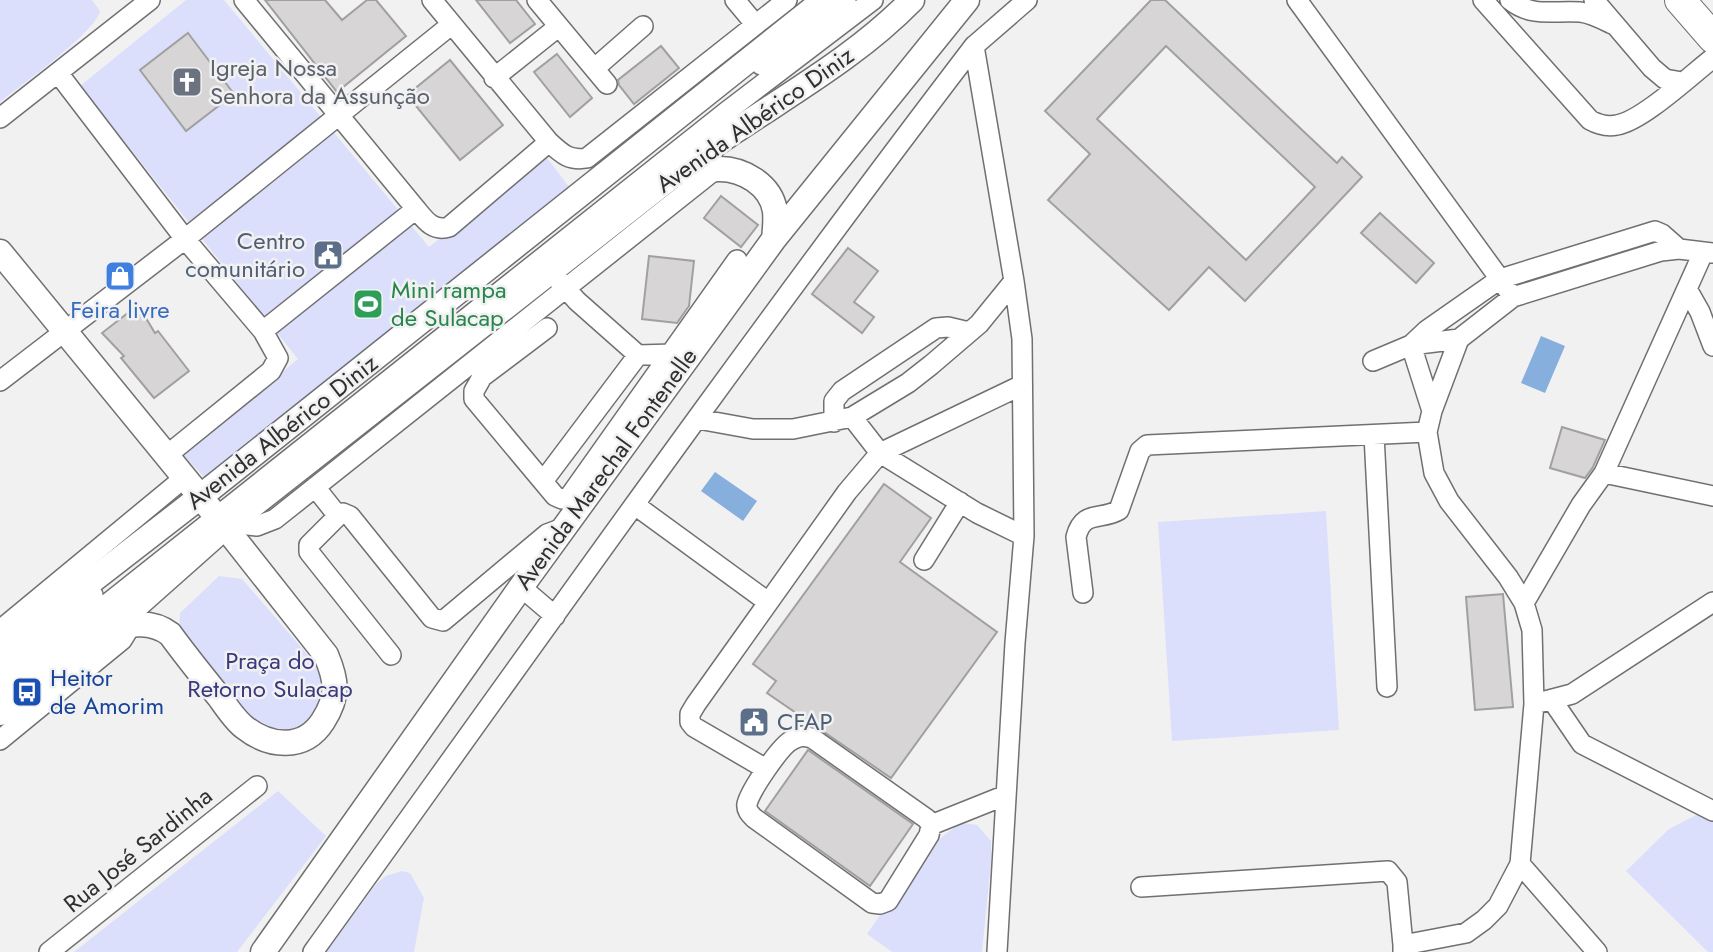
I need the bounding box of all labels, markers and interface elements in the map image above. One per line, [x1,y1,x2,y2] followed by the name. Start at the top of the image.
[649,38,861,201] street label: Avenida Albérico Diniz
[210,50,430,113] place label: Igreja Nossa Senhora da Assunção
[170,65,204,99] church icon: Igreja Nossa Senhora da Assunção
[185,223,305,286] place label: Centro comunitário
[311,238,345,272] public building icon: Centro comunitário
[103,259,137,293] shop icon: Feira livre
[391,272,506,335] place label: Mini rampa de Sulacap
[351,287,385,321] sports icon: Mini rampa de Sulacap
[70,292,170,327] place label: Feira livre
[506,341,705,597] street label: Avenida Marechal Fontenelle
[178,346,385,518] street label: Avenida Albérico Diniz
[187,643,353,706] park label: Praça do Retorno Sulacap
[50,660,164,723] place label: Heitor de Amorim
[10,675,44,709] bus stop icon: Heitor de Amorim
[777,704,833,739] place label: CFAP
[737,705,771,739] public building icon: CFAP
[56,779,220,921] street label: Rua José Sardinha

